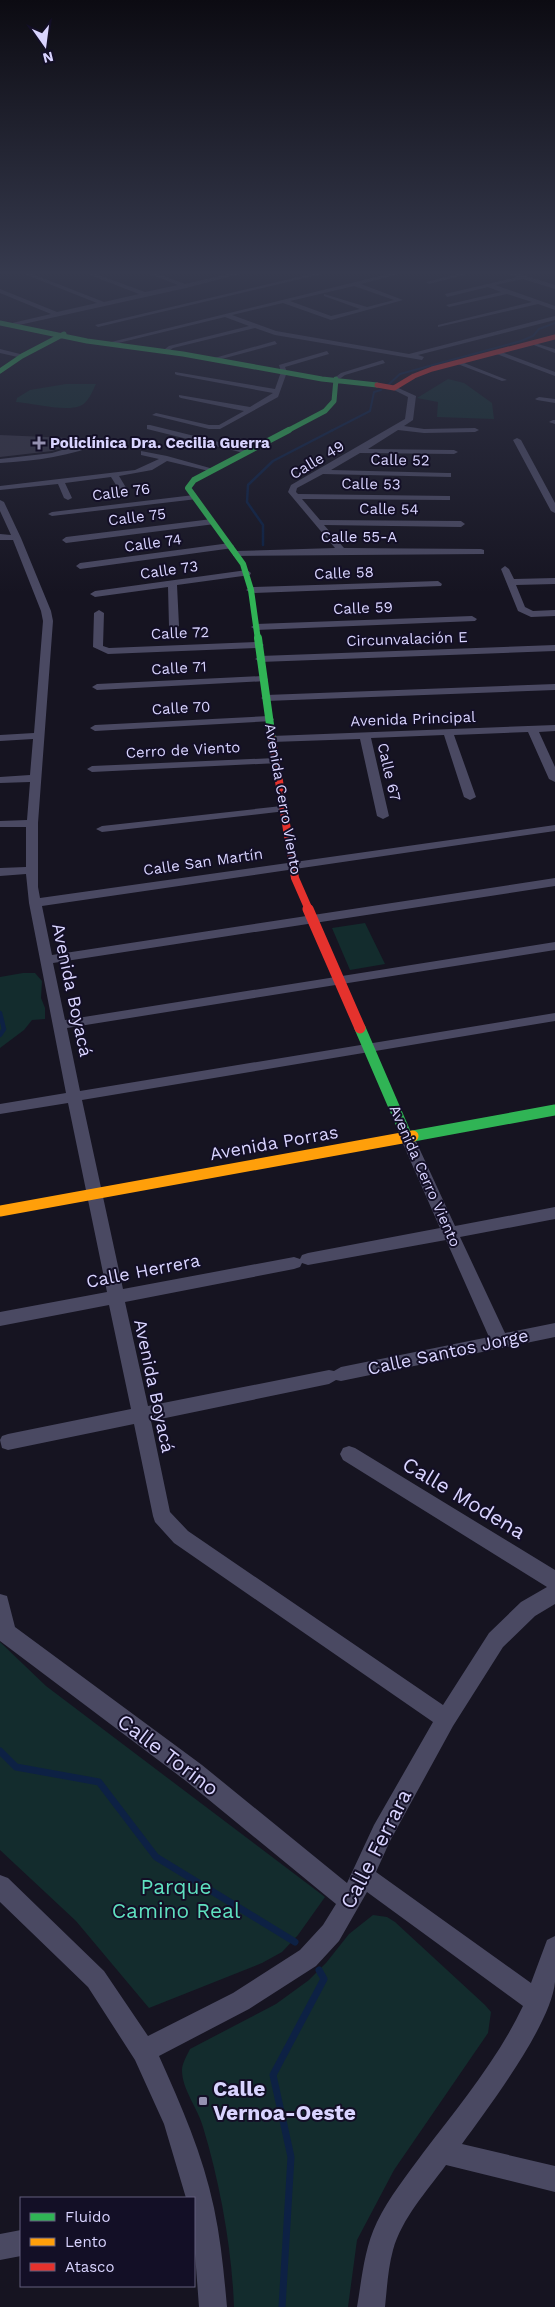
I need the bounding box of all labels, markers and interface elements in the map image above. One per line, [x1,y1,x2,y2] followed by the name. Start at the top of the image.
[20,20,70,70] north arrow
[41,49,55,67] text: N
[50,434,270,452] place label: Policlínica Dra. Cecilia Guerra
[32,436,46,450] marker: Policlínica Dra. Cecilia Guerra
[287,437,347,483] street label: Calle 49
[370,450,430,470] street label: Calle 52
[341,474,401,494] street label: Calle 53
[91,480,151,504] street label: Calle 76
[359,499,419,519] street label: Calle 54
[107,505,167,529] street label: Calle 75
[321,528,397,546] street label: Calle 55-A
[123,530,183,556] street label: Calle 74
[139,557,199,583] street label: Calle 73
[314,563,374,583] street label: Calle 58
[333,598,393,618] street label: Calle 59
[151,623,209,643] street label: Calle 72
[346,628,468,650] street label: Circunvalación E
[151,658,207,678] street label: Calle 71
[151,697,211,719] street label: Calle 70
[350,708,476,730] street label: Avenida Principal
[261,722,305,876] street label: Avenida Cerro Viento
[125,738,241,762] street label: Cerro de Viento
[374,741,404,803] street label: Calle 67
[142,845,264,879] street label: Calle San Martín
[48,921,97,1059] street label: Avenida Boyacá
[386,1102,464,1250] street label: Avenida Cerro Viento
[208,1121,340,1164] street label: Avenida Porras
[84,1249,202,1292] street label: Calle Herrera
[130,1317,179,1455] street label: Avenida Boyacá
[366,1324,530,1379] street label: Calle Santos Jorge
[398,1451,530,1544] street label: Calle Modena
[113,1708,224,1801] street label: Calle Torino
[335,1785,416,1913] street label: Calle Ferrara
[112,1874,241,1923] park label: Parque Camino Real
[213,2076,356,2125] place label: Calle Vernoa-Oeste
[197,2095,209,2107] marker: Calle Vernoa-Oeste
[20,2197,195,2287] legend
[65,2208,110,2226] text: Fluido
[65,2233,107,2251] text: Lento
[65,2258,114,2276] text: Atasco

